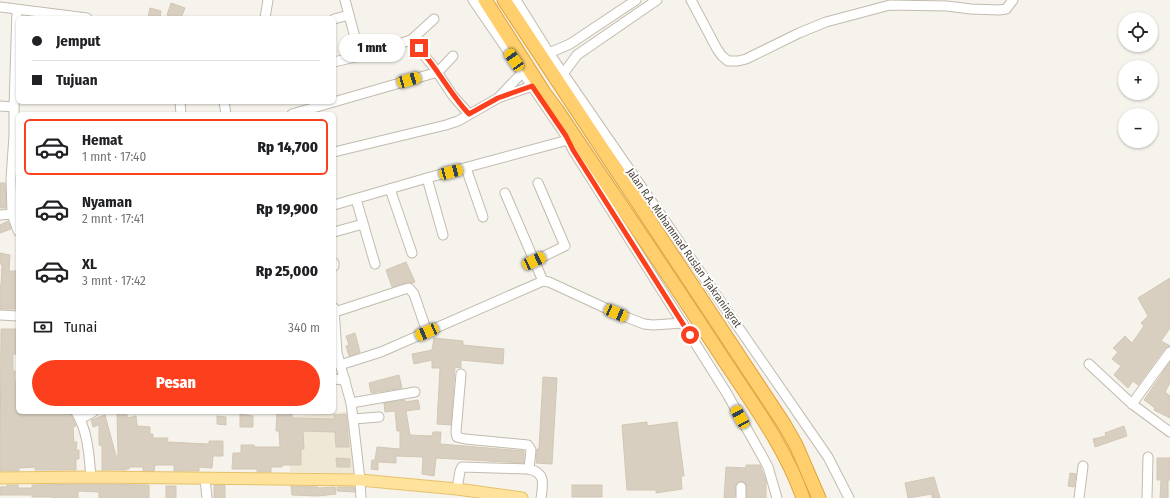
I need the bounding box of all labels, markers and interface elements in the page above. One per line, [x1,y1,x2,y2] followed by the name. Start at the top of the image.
[1118,12,1158,148] map controls
[1118,12,1158,52] button: locate
[56,32,101,50] text: Jemput
[339,34,405,62] callout: 1 mnt
[410,39,428,57] route end
[357,40,387,55] text: 1 mnt
[502,47,526,73] car
[1118,60,1158,100] button: +
[56,71,98,89] text: Tujuan
[396,71,422,89] car
[1118,108,1158,148] button: −
[34,129,70,165] icon: car
[82,131,123,149] text: Hemat
[258,138,318,156] text: Rp 14,700
[82,149,146,164] text: 1 mnt · 17:40
[438,163,464,181] car
[624,166,744,331] street label: Jalan R.A. Muhammad Ruslan Tjakraningrat
[34,191,70,227] icon: car
[82,193,132,211] text: Nyaman
[256,200,318,218] text: Rp 19,900
[82,211,144,226] text: 2 mnt · 17:41
[521,250,547,272] car
[34,253,70,289] icon: car
[82,255,97,273] text: XL
[256,262,318,280] text: Rp 25,000
[82,273,146,288] text: 3 mnt · 17:42
[603,303,629,323] car
[32,316,54,338] icon: cash
[64,318,97,336] text: Tunai
[288,320,320,335] text: 340 m
[414,322,440,342] car
[681,326,699,344] route start
[32,360,320,406] button: Pesan
[729,404,751,430] car

